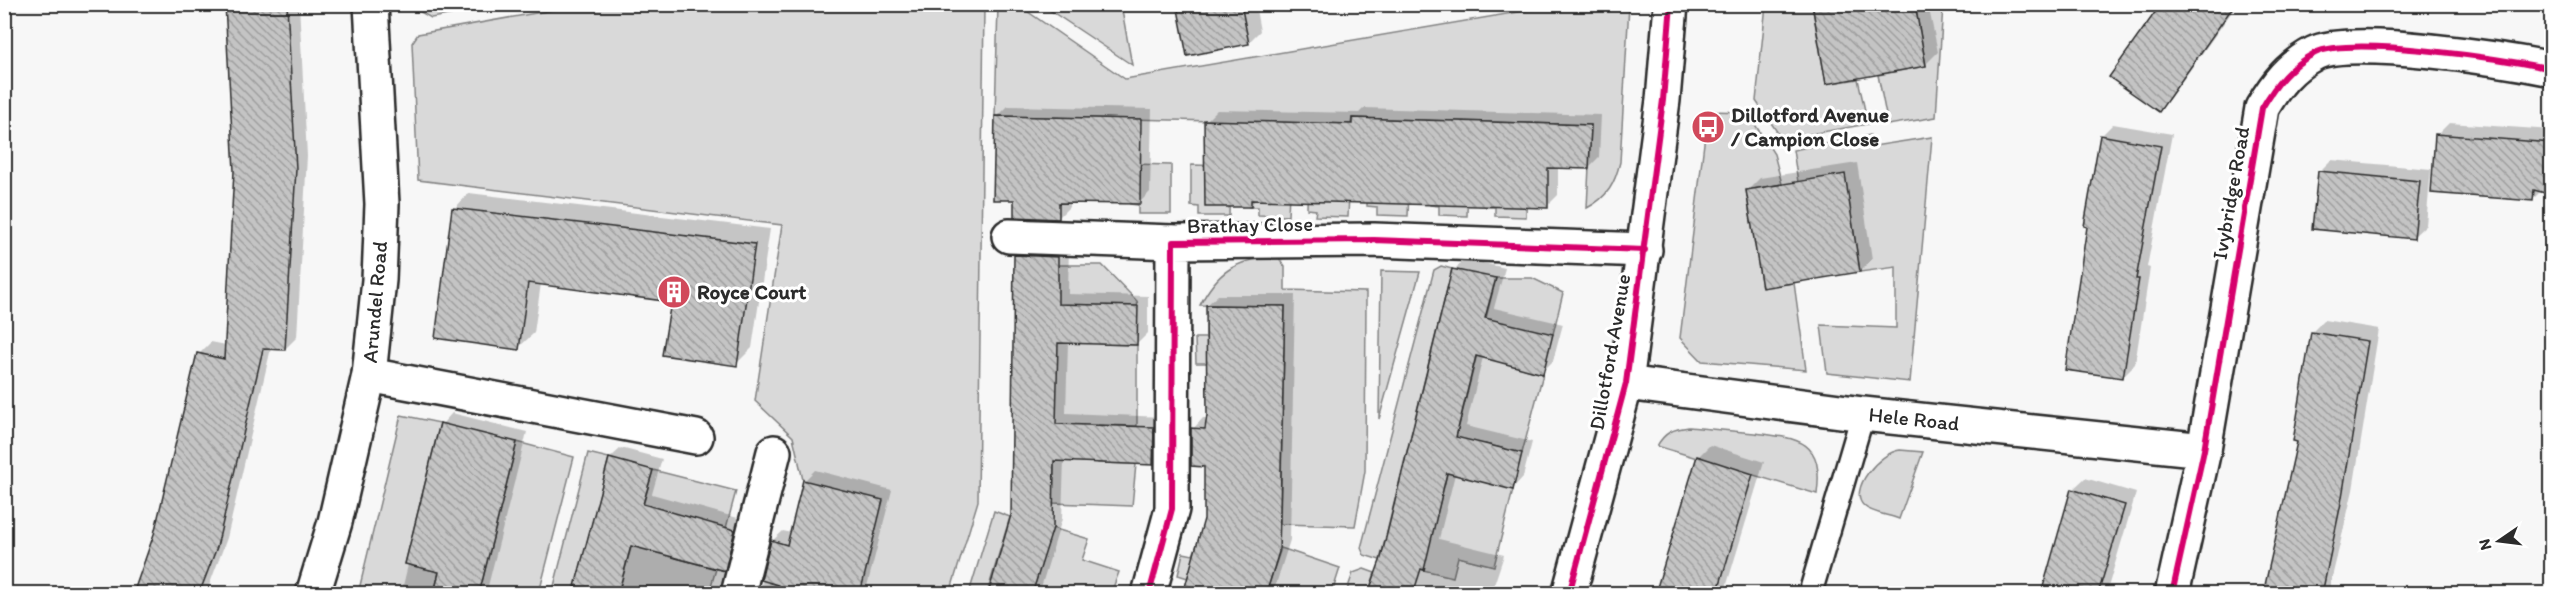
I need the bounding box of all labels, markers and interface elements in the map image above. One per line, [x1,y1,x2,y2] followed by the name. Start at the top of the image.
[1730,102,1889,152] place label: Dillotford Avenue / Campion Close
[1690,109,1726,145] bus stop icon: Dillotford Avenue / Campion Close
[2207,124,2255,261] street label: Ivybridge Road
[1187,211,1313,238] street label: Brathay Close
[357,240,392,364] street label: Arundel Road
[1583,272,1636,432] street label: Dillotford Avenue
[656,274,692,310] building icon: Royce Court
[697,279,807,305] place label: Royce Court
[1867,401,1961,436] street label: Hele Road
[2469,511,2529,571] north arrow
[2474,537,2495,552] text: N

